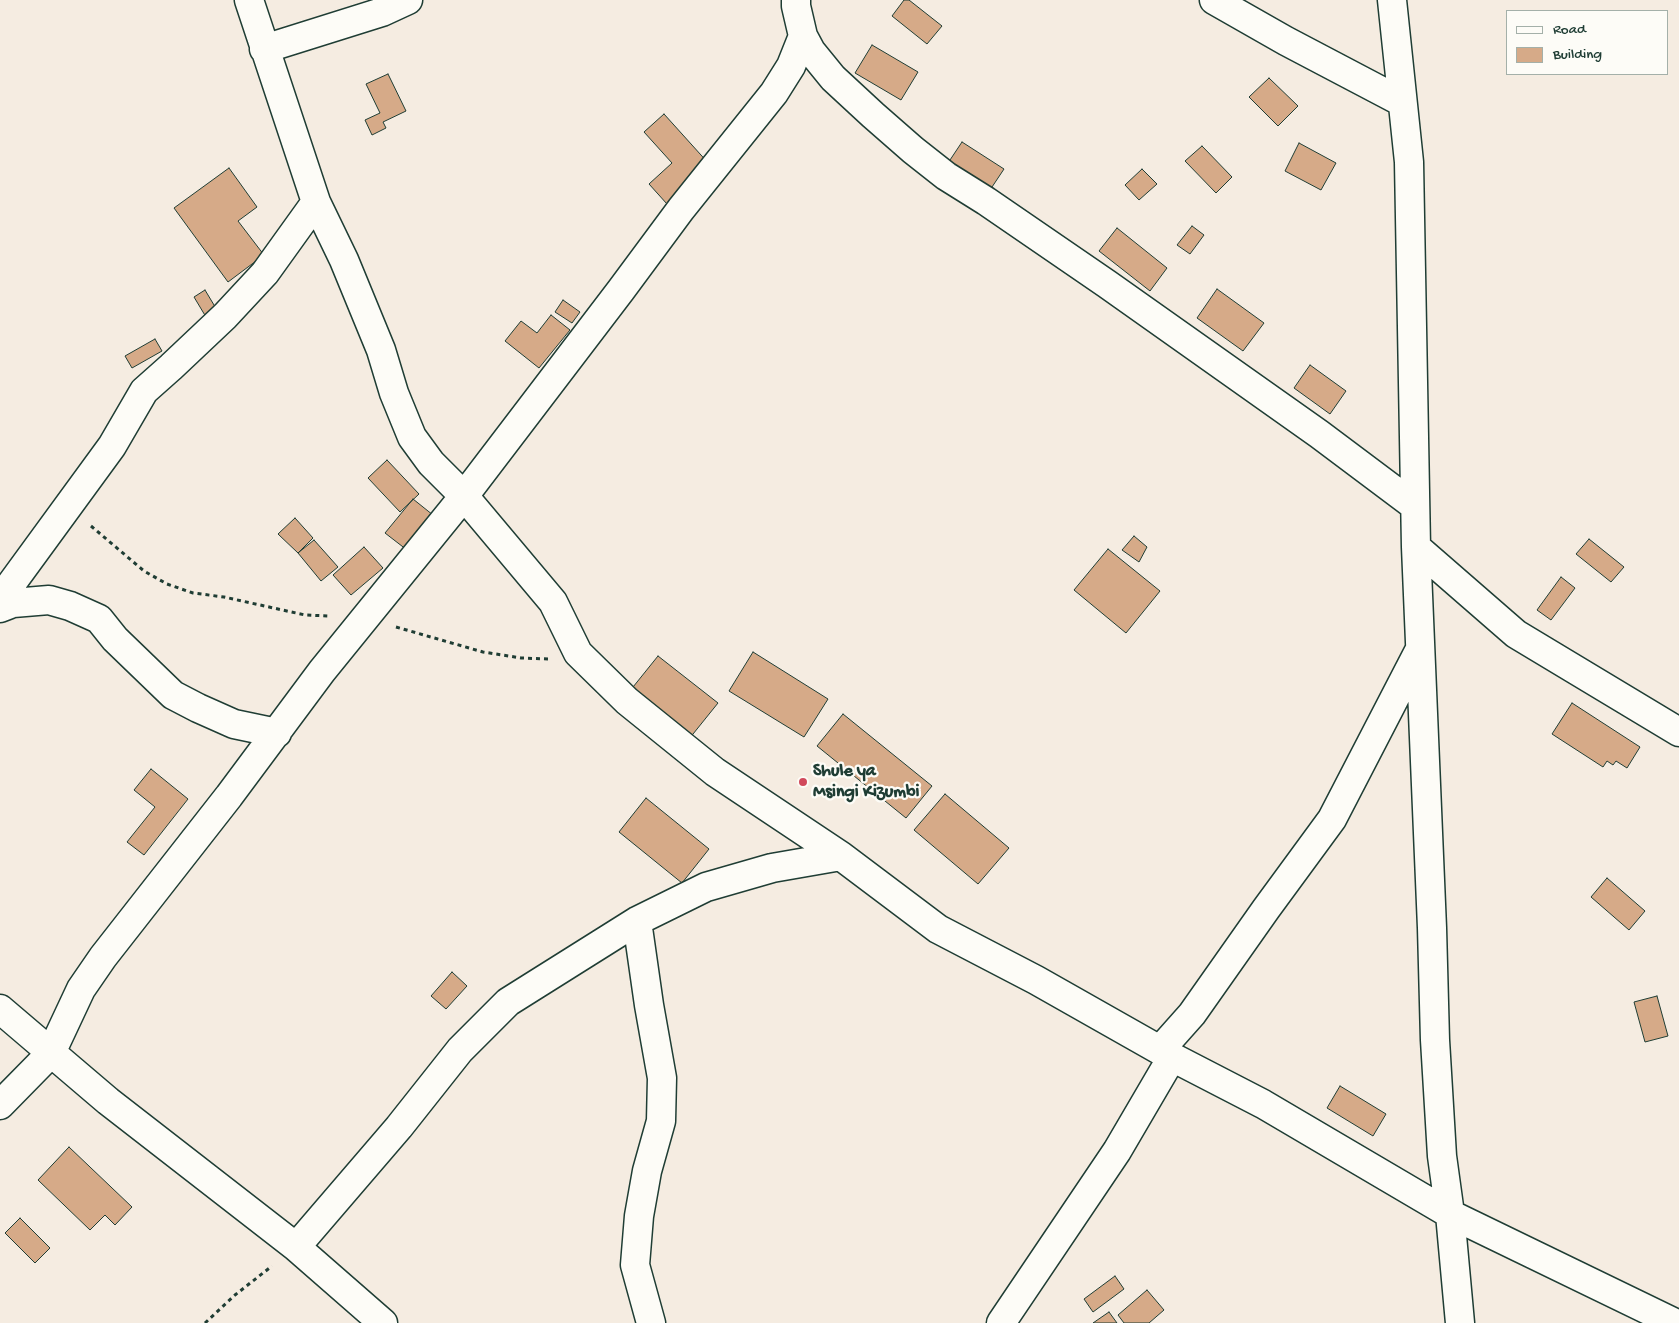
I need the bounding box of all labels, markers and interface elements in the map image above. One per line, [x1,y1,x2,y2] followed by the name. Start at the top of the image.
[1506,10,1669,75] legend
[1553,21,1586,39] text: Road
[1553,46,1602,64] text: Building
[813,761,919,804] place label: Shule ya Msingi Kizumbi
[797,776,809,788] marker: Shule ya Msingi Kizumbi

